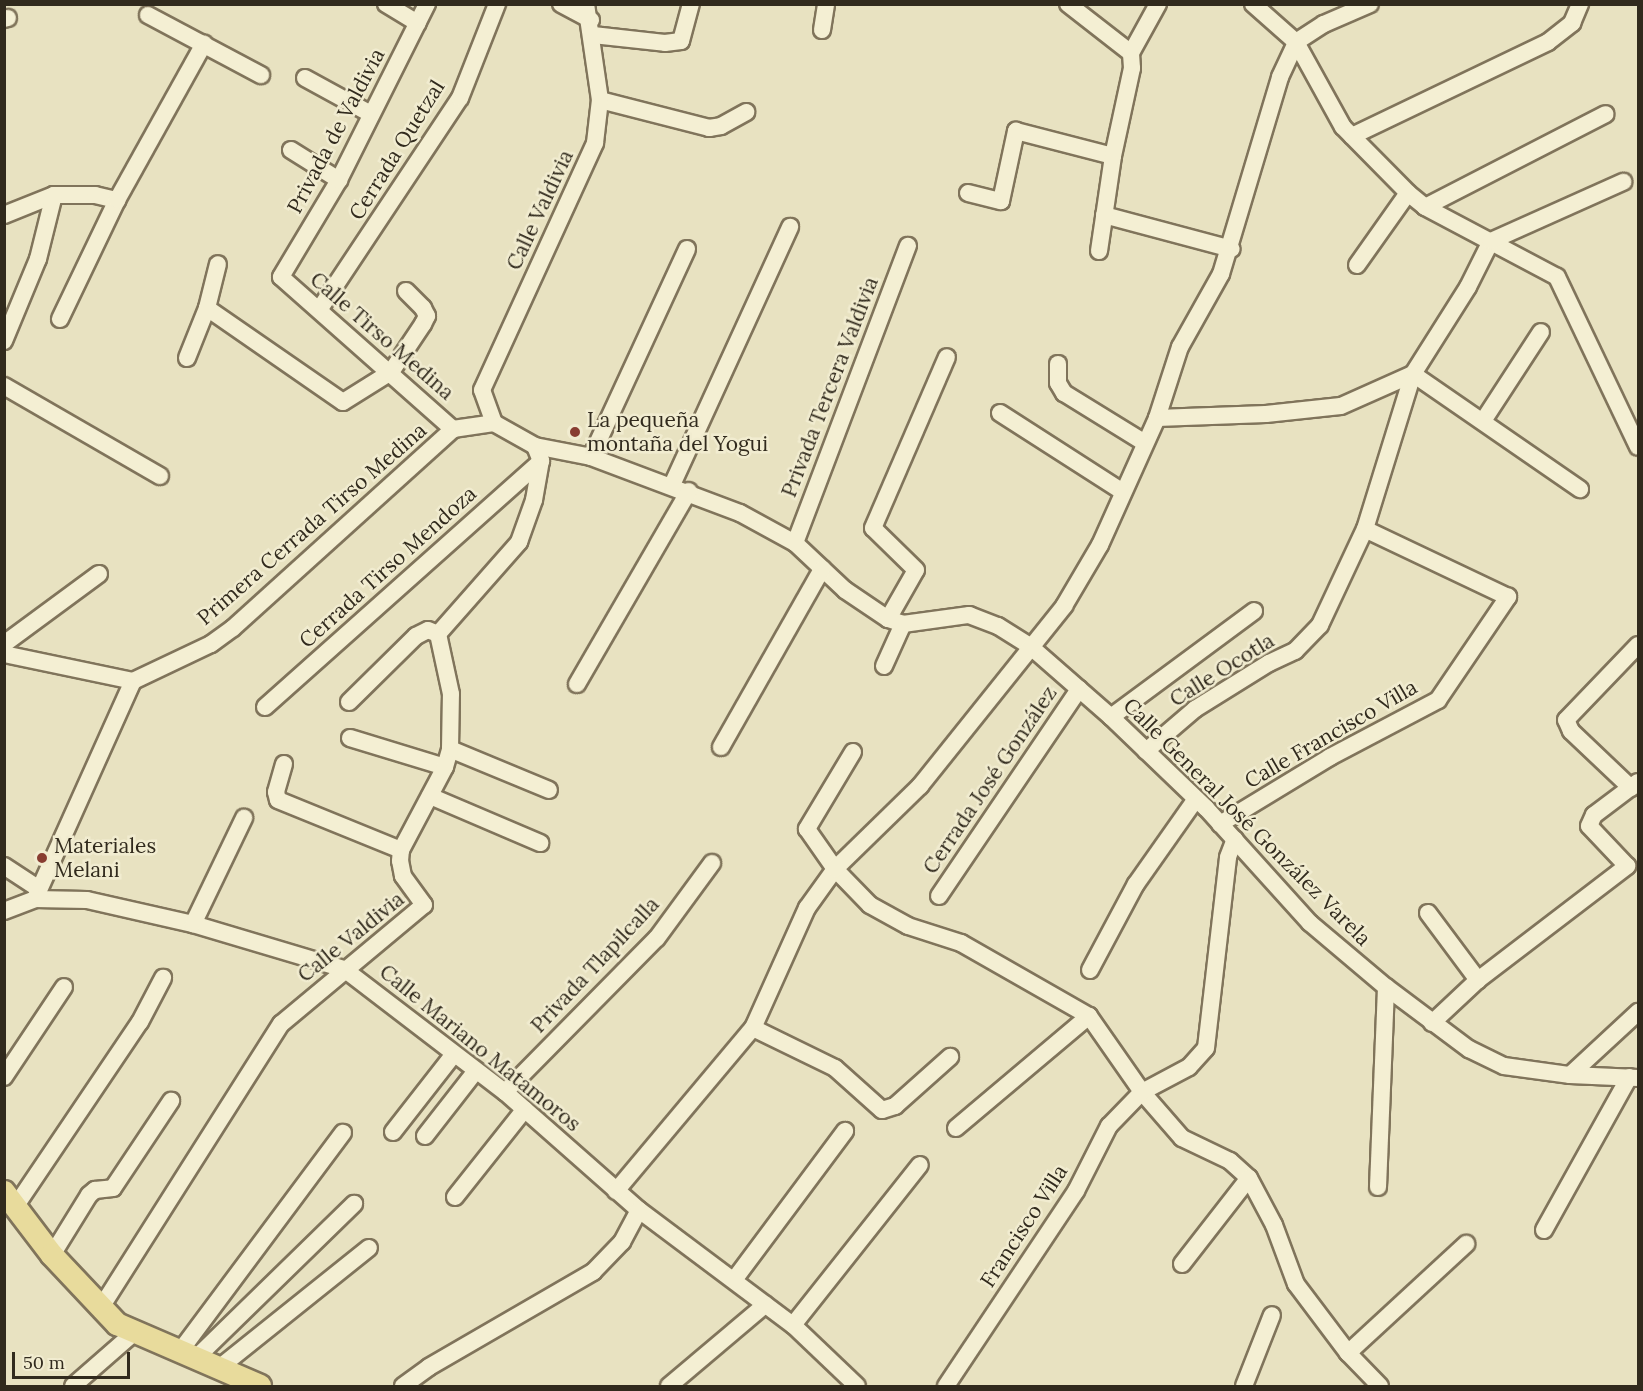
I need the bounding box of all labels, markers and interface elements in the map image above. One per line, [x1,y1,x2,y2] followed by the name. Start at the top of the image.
[282,44,390,218] street label: Privada de Valdivia
[344,76,450,224] street label: Cerrada Quetzal
[501,146,579,274] street label: Calle Valdivia
[305,267,459,405] street label: Calle Tirso Medina
[776,273,884,501] street label: Privada Tercera Valdivia
[587,407,768,457] place label: La pequeña montaña del Yogui
[192,418,432,630] street label: Primera Cerrada Tirso Medina
[568,425,582,439] marker: La pequeña montaña del Yogui
[294,481,482,653] street label: Cerrada Tirso Mendoza
[1165,628,1279,712] street label: Calle Ocotla
[1240,674,1422,794] street label: Calle Francisco Villa
[918,681,1062,879] street label: Cerrada José González
[1118,693,1376,951] street label: Calle General José González Varela
[54,833,156,883] place label: Materiales Melani
[35,851,49,865] marker: Materiales Melani
[293,886,409,988] street label: Calle Valdivia
[526,892,664,1038] street label: Privada Tlapilcalla
[374,959,586,1137] street label: Calle Mariano Matamoros
[975,1160,1073,1292] street label: Francisco Villa
[15,1340,134,1378] scale bar
[23,1351,65,1374] text: 50 m

